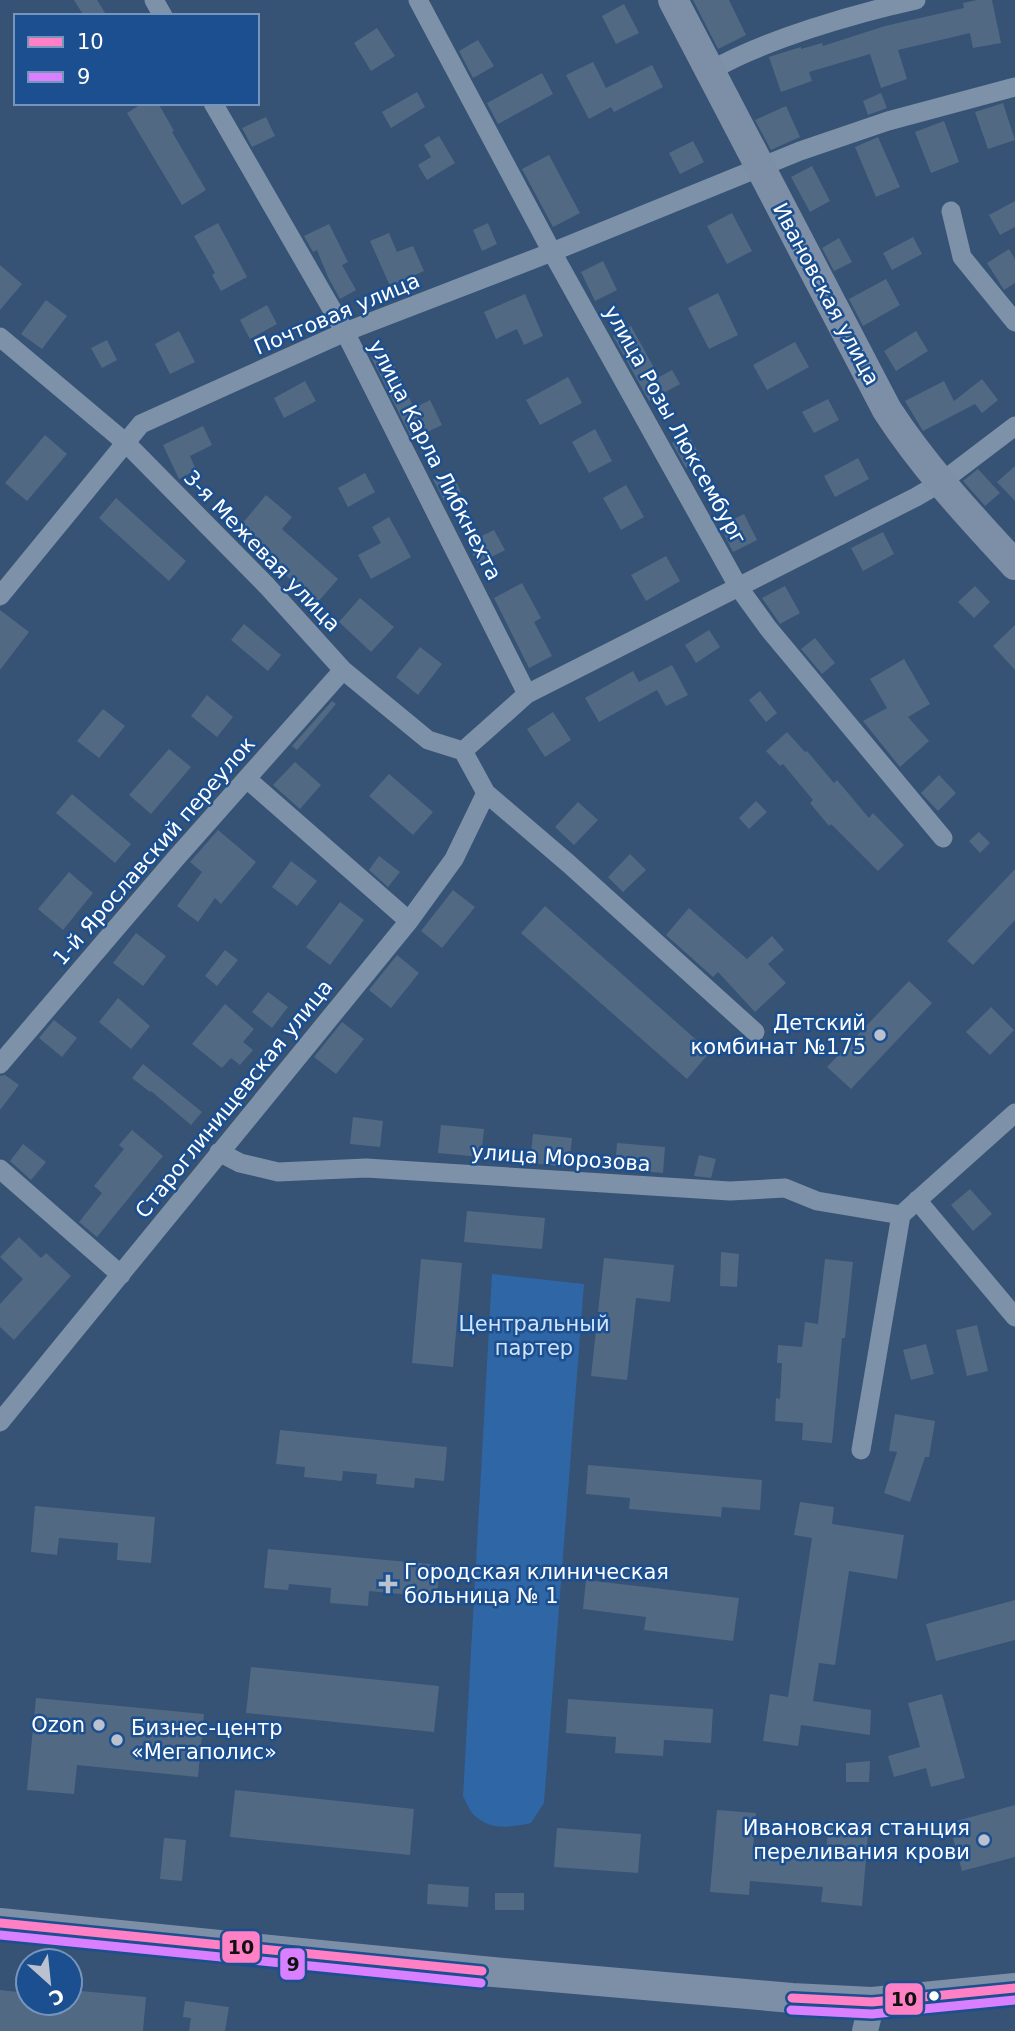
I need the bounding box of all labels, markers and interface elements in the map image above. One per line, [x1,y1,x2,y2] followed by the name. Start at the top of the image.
[14,14,259,105] legend
[77,30,104,54] text: 10
[77,65,90,89] text: 9
[768,199,884,389] street label: Ивановская улица
[251,268,423,360] street label: Почтовая улица
[599,301,751,549] street label: улица Розы Люксембург
[364,336,506,584] street label: улица Карла Либкнехта
[179,466,345,636] street label: 3-я Межевая улица
[48,732,260,970] street label: 1-й Ярославский переулок
[130,975,338,1223] street label: Староглинищевская улица
[691,1011,866,1059] place label: Детский комбинат №175
[872,1027,888,1043] marker: Детский комбинат №175
[471,1140,651,1176] street label: улица Морозова
[458,1312,610,1360] park label: Центральный партер
[404,1560,669,1608] place label: Городская клиническая больница № 1
[378,1574,398,1594] marker: Городская клиническая больница № 1
[31,1713,85,1737] place label: Ozon
[131,1716,283,1764] place label: Бизнес-центр «Мегаполис»
[91,1717,107,1733] marker: Ozon
[109,1732,125,1748] marker: Бизнес-центр «Мегаполис»
[743,1816,970,1864] place label: Ивановская станция переливания крови
[976,1832,992,1848] marker: Ивановская станция переливания крови
[221,1930,261,1964] line badge: 10
[228,1936,254,1958] text: 10
[14,1947,84,2017] north arrow
[279,1947,306,1981] line badge: 9
[286,1953,300,1975] text: 9
[884,1982,924,2016] line badge: 10
[46,1984,68,2010] text: С
[891,1988,917,2010] text: 10
[927,1989,941,2003] unlabelled marker

